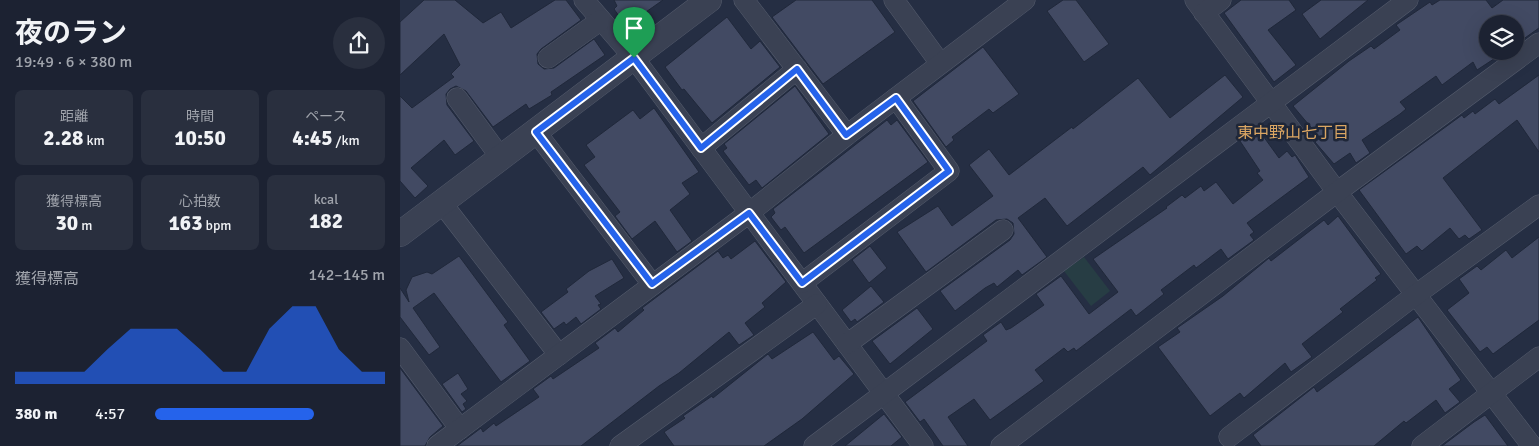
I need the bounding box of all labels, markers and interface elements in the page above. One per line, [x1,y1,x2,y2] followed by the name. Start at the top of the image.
[613,7,655,58] pin
[620,14,648,42] icon: arrive
[1479,15,1524,60] map controls
[1479,15,1524,60] button: layers
[15,16,127,50] text: 夜のラン
[333,17,385,69] button: share
[15,52,132,72] text: 19:49 · 6 × 380 m
[60,108,88,125] text: 距離
[186,108,214,125] text: 時間
[305,108,347,125] text: ペース
[1237,123,1349,143] district label: 東中野山七丁目
[43,125,83,151] text: 2.28
[174,125,226,151] text: 10:50
[292,125,333,151] text: 4:45
[83,132,105,149] text: km
[333,132,360,149] text: /km
[314,191,338,208] text: kcal
[46,193,102,210] text: 獲得標高
[179,193,221,210] text: 心拍数
[309,208,343,234] text: 182
[56,210,78,236] text: 30
[168,210,202,236] text: 163
[78,217,92,234] text: m
[202,217,232,234] text: bpm
[308,265,385,285] text: 142–145 m
[15,269,79,289] text: 獲得標高
[15,404,57,424] text: 380 m
[95,404,125,424] text: 4:57

